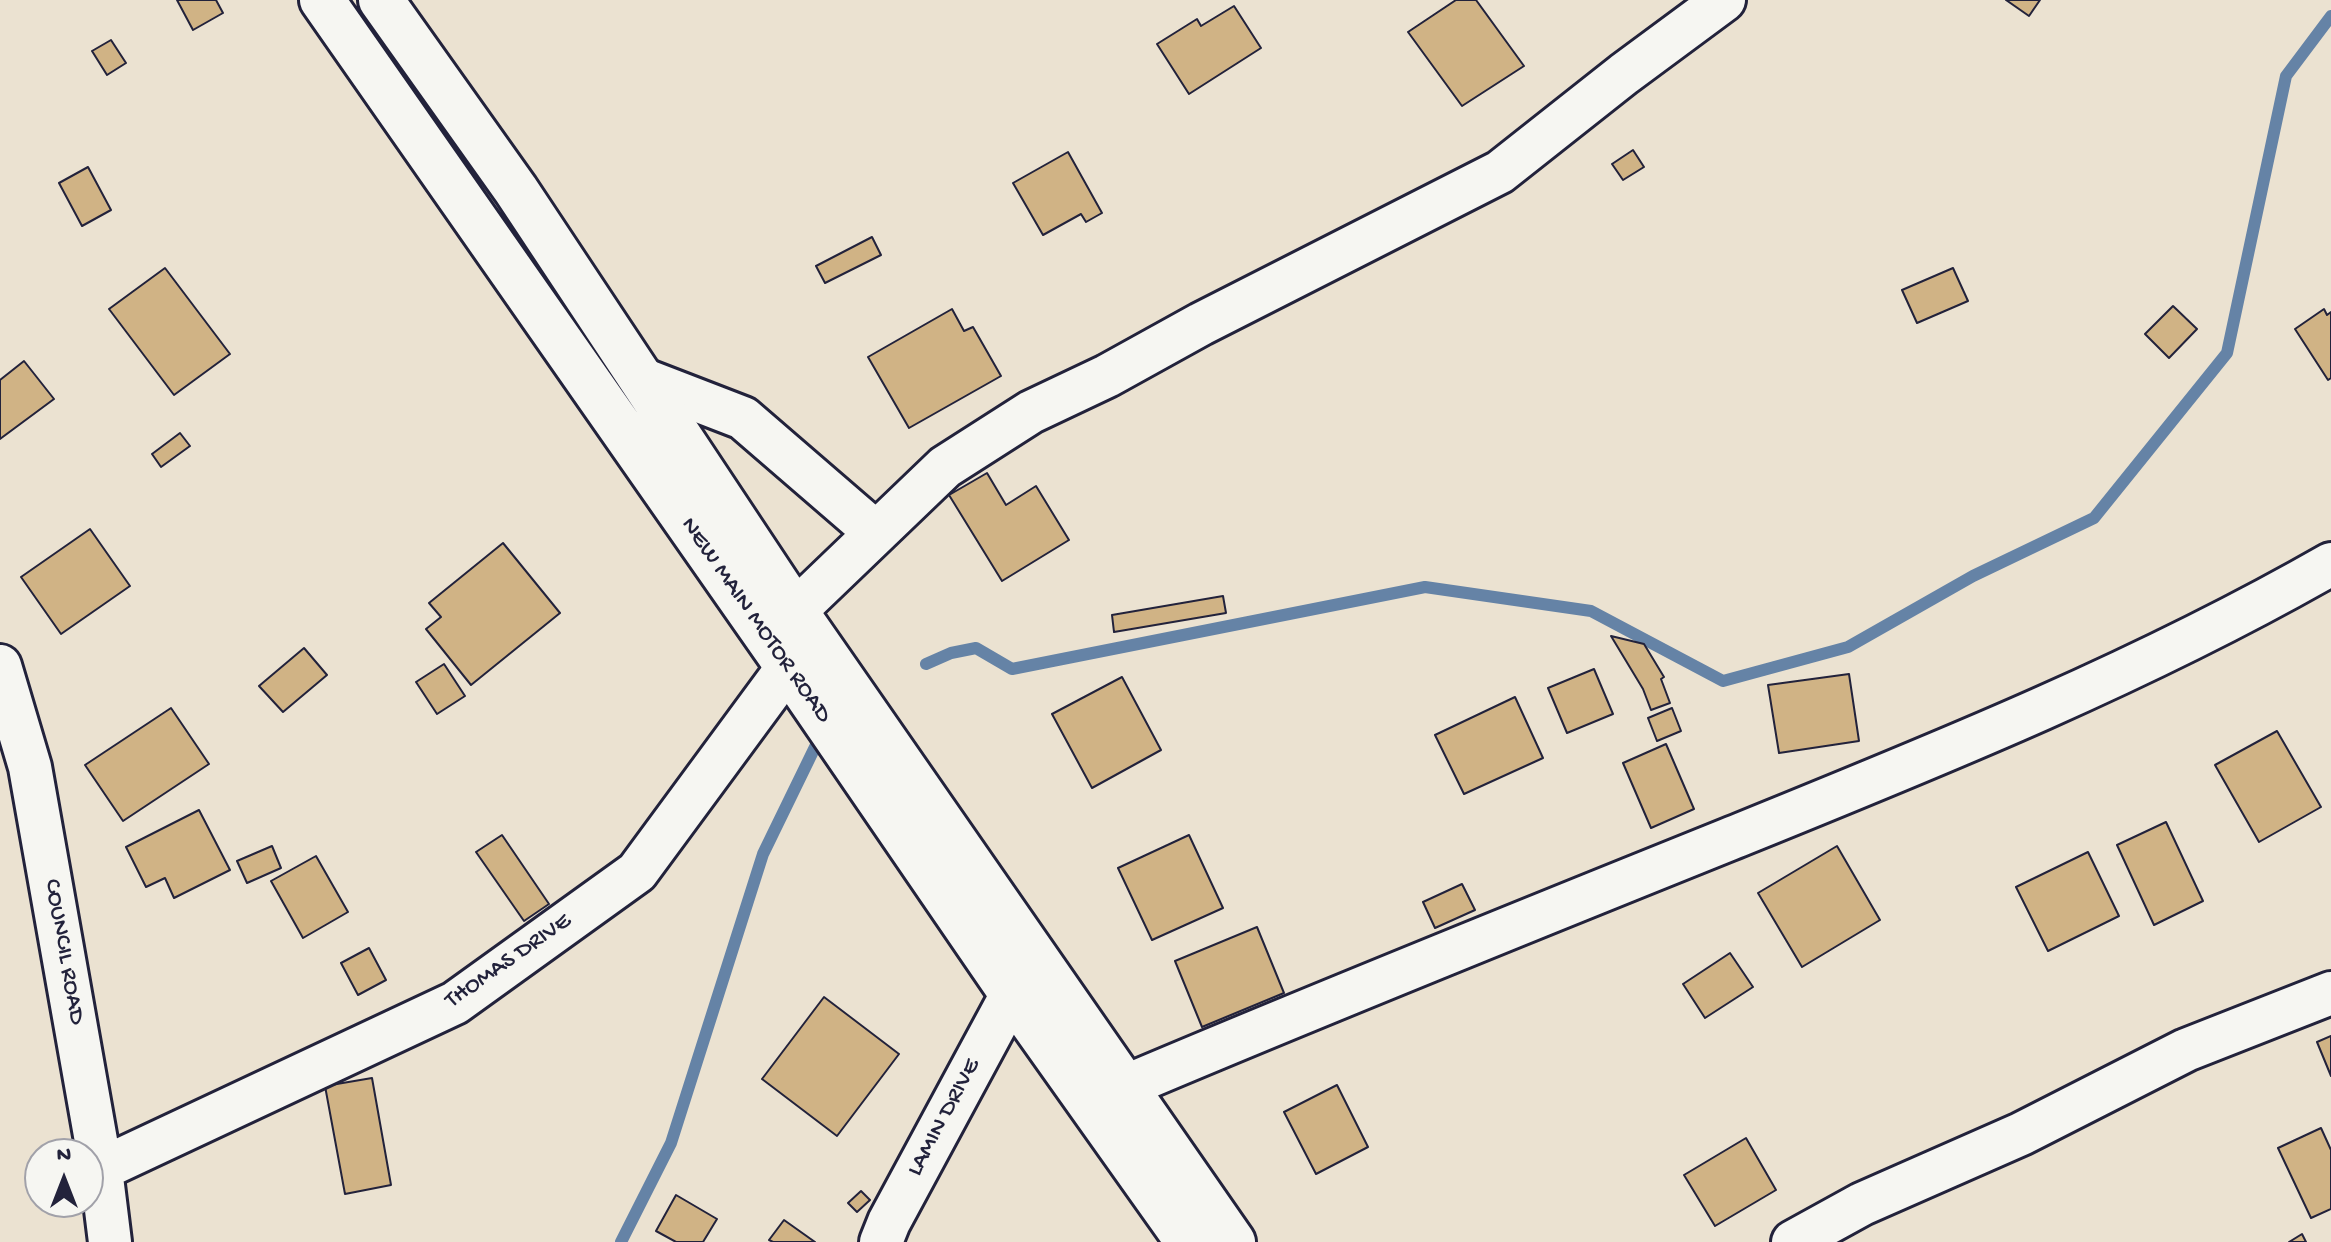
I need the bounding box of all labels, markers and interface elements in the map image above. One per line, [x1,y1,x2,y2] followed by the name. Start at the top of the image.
[673,513,837,729] street label: NEW MAIN MOTOR ROAD
[36,877,90,1027] street label: COUNCIL ROAD
[440,908,578,1016] street label: THOMAS DRIVE
[902,1054,988,1182] street label: LAMIN DRIVE
[24,1138,104,1218] north arrow
[57,1143,71,1169] text: N

